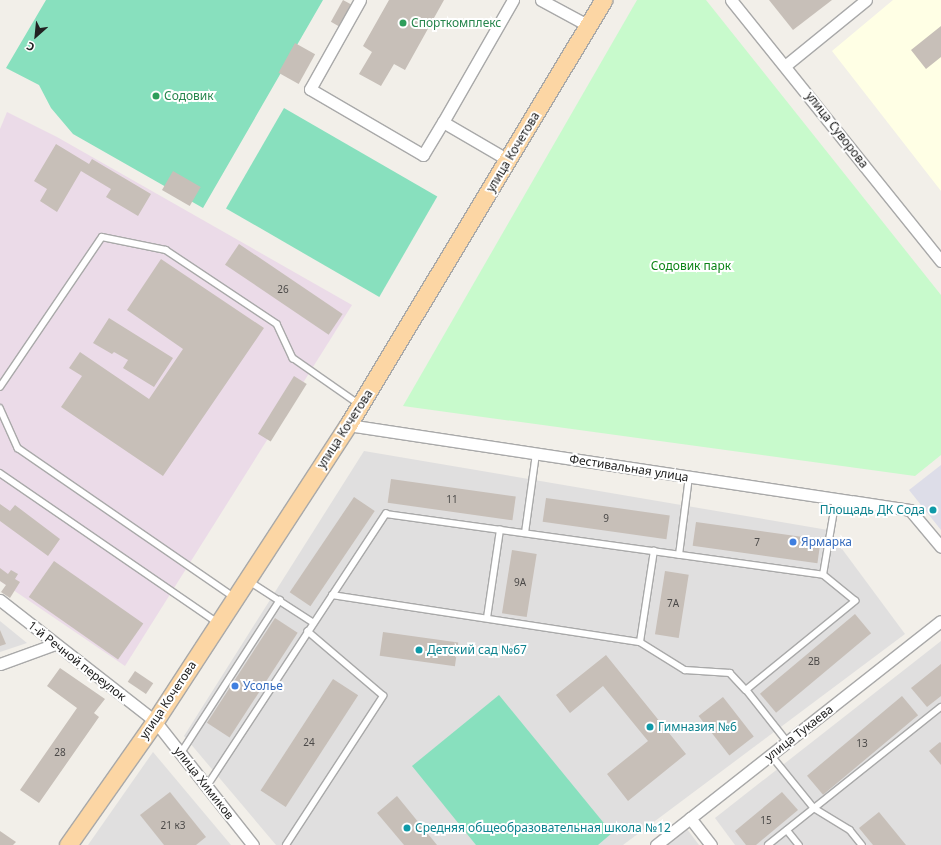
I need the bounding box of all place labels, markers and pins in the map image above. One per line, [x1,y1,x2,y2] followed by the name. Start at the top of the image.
[411,16,501,30] place label: Спорткомплекс
[398,18,408,28] marker: Спорткомплекс
[164,89,214,103] place label: Содовик
[151,91,161,101] marker: Содовик
[820,503,925,517] place label: Площадь ДК Сода
[928,505,938,515] marker: Площадь ДК Сода
[801,535,852,549] place label: Ярмарка
[788,537,798,547] marker: Ярмарка
[427,643,527,657] place label: Детский сад №67
[414,645,424,655] marker: Детский сад №67
[243,679,283,693] place label: Усолье
[230,681,240,691] marker: Усолье
[658,720,737,734] place label: Гимназия №6
[645,722,655,732] marker: Гимназия №6
[415,821,671,835] place label: Средняя общеобразовательная школа №12
[402,823,412,833] marker: Средняя общеобразовательная школа №12

